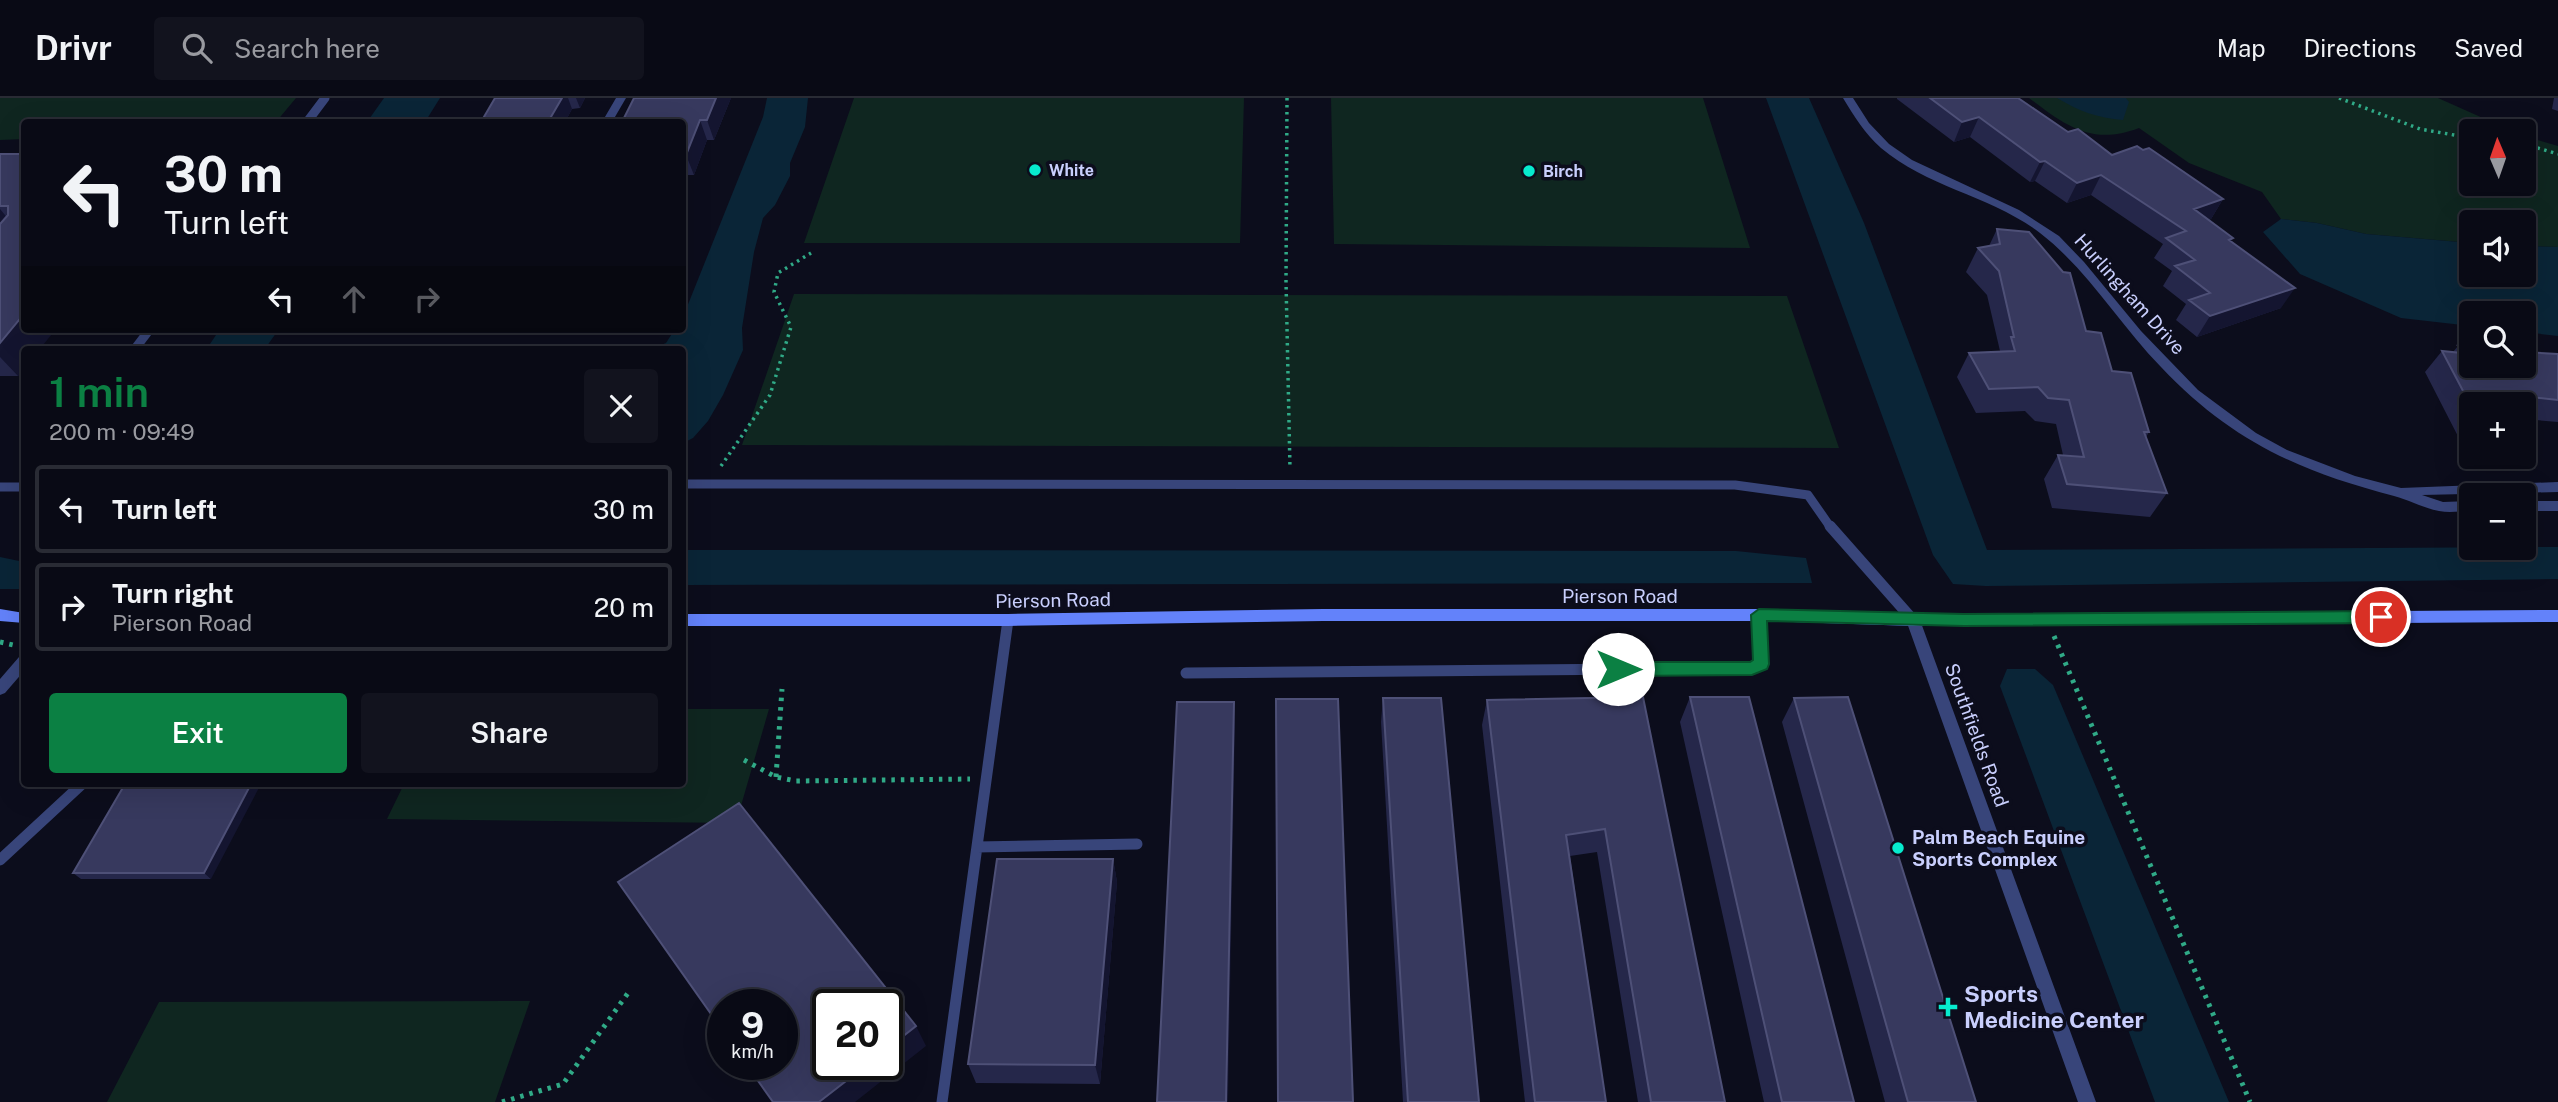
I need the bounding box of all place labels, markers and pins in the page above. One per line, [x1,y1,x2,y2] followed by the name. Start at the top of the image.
[1049,161,1094,180] place label: White
[1027,162,1043,178] marker: White
[1543,162,1583,181] place label: Birch
[1521,163,1537,179] marker: Birch
[2351,587,2411,647] pin
[1912,826,2085,870] place label: Palm Beach Equine Sports Complex
[1890,840,1906,856] marker: Palm Beach Equine Sports Complex
[1964,980,2144,1033] place label: Sports Medicine Center
[1938,997,1958,1017] marker: Sports Medicine Center

